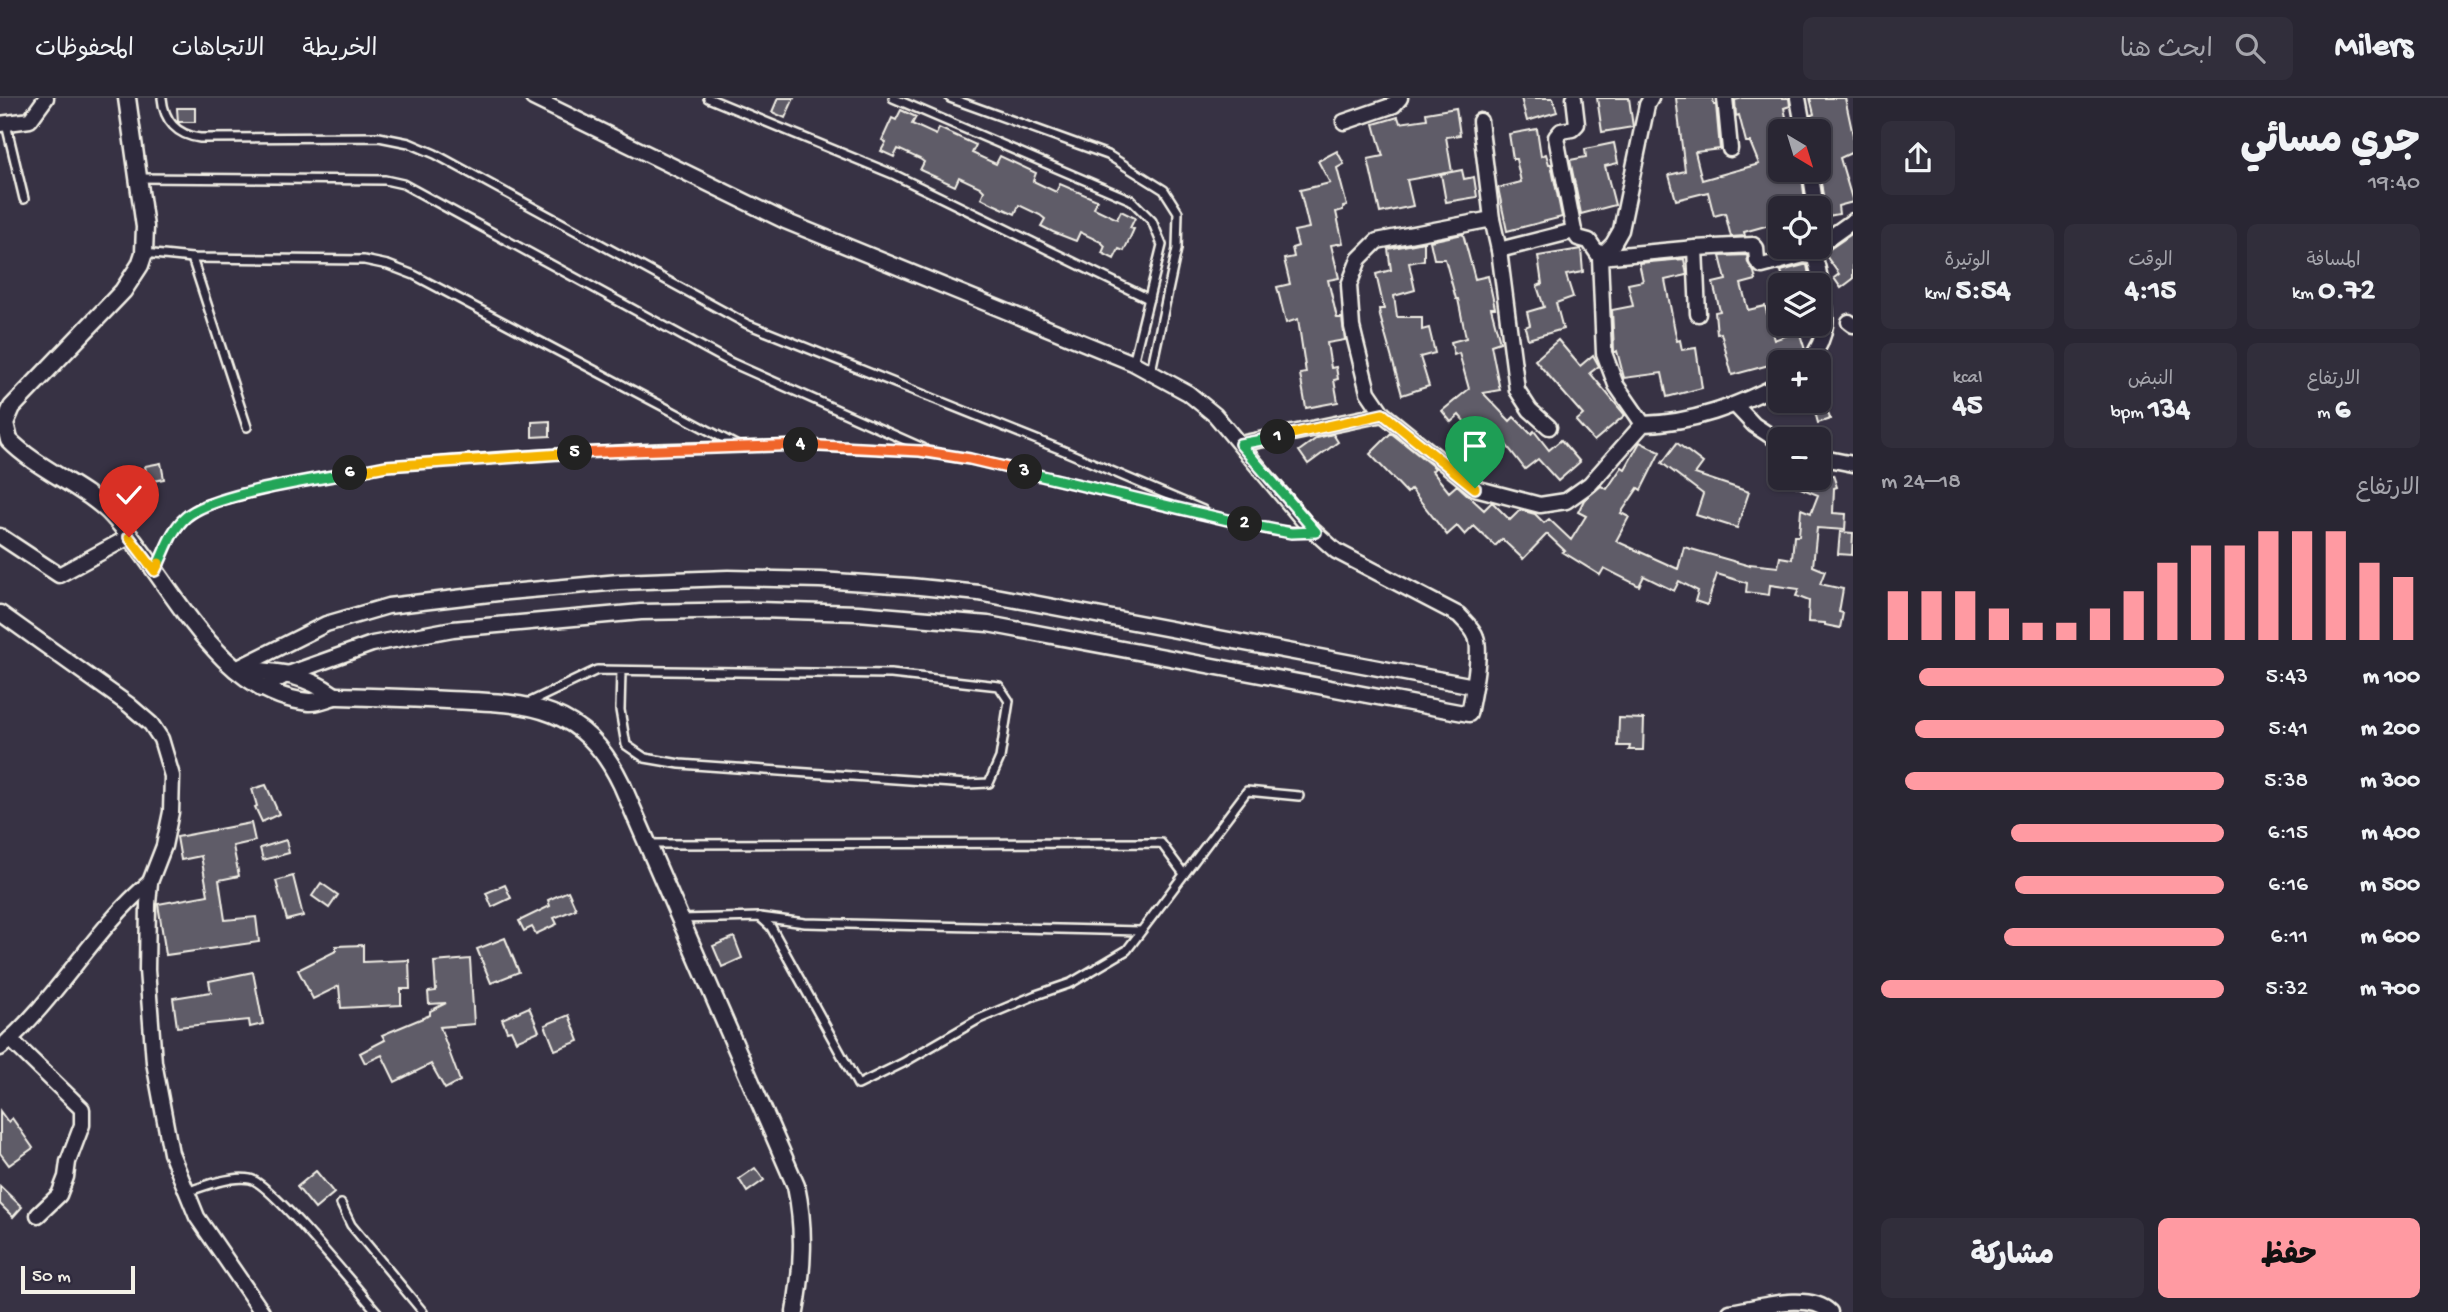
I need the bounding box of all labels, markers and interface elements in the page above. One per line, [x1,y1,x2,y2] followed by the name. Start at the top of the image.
[1803,17,2293,80] search box
[2231,29,2269,67] icon: search
[2335,29,2413,67] text: Milers
[35,36,134,65] text: المحفوظات
[172,36,265,65] text: الاتجاهات
[303,36,377,65] text: الخريطة
[2120,36,2213,67] text: ابحث هنا
[1768,119,1830,182] north arrow
[1768,119,1831,490] map controls
[1881,121,1955,195] button: share
[2241,122,2420,166] text: جري مسائي
[2368,170,2420,197] text: 19:40
[1768,196,1831,259] button: locate
[1945,250,1990,273] text: الوتيرة
[2128,250,2173,273] text: الوقت
[2306,250,2361,273] text: المسافة
[1768,273,1831,336] button: layers
[1955,275,2011,310] text: 5:54
[2125,275,2176,310] text: 4:15
[2318,275,2375,310] text: 0.72
[1924,283,1955,306] text: /km
[2292,283,2318,306] text: km
[1768,350,1831,413] button: +
[1953,367,1982,390] text: kcal
[2128,369,2173,392] text: النبض
[2307,369,2360,392] text: الارتفاع
[1953,390,1982,425] text: 45
[2148,394,2190,429] text: 134
[2335,394,2350,429] text: 6
[2111,402,2148,425] text: bpm
[2317,402,2335,425] text: m
[1445,416,1505,488] pin
[1260,420,1296,454] pin: 1
[1274,425,1281,448] text: 1
[1456,427,1494,465] icon: arrive
[1768,427,1831,490] button: −
[784,428,818,462] pin: 4
[796,433,805,456] text: 4
[558,436,592,470] pin: 5
[570,441,580,464] text: 5
[1007,454,1042,490] pin: 3
[332,456,368,490] pin: 6
[1020,460,1029,483] text: 3
[345,461,354,484] text: 6
[99,465,159,537] pin
[1881,469,1961,496] text: 18–24 m
[110,476,148,514] icon: check
[2356,476,2420,503] text: الارتفاع
[1228,506,1262,542] pin: 2
[1240,512,1249,535] text: 2
[2266,664,2308,691] text: 5:43
[2363,664,2420,691] text: 100 m
[2269,716,2308,743] text: 5:41
[2361,716,2420,743] text: 200 m
[2264,768,2308,795] text: 5:38
[2360,768,2420,795] text: 300 m
[2268,820,2308,847] text: 6:15
[2361,820,2420,847] text: 400 m
[2268,872,2308,899] text: 6:16
[2360,872,2420,899] text: 500 m
[2271,924,2308,951] text: 6:11
[2360,924,2420,951] text: 600 m
[2265,976,2308,1003] text: 5:32
[2360,976,2420,1003] text: 700 m
[1881,1218,2144,1298] button: مشاركة
[2158,1218,2420,1298] button: حفظ
[21,1263,135,1295] scale bar
[32,1266,71,1289] text: 50 m

